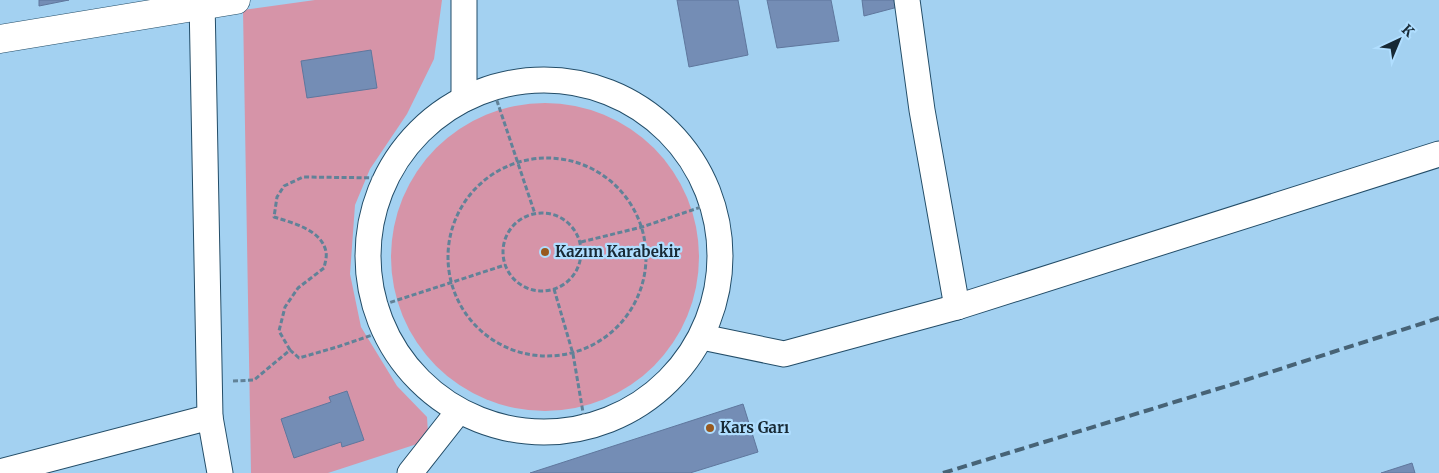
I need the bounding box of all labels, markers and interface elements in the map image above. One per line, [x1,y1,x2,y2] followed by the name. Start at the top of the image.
[1374,15,1424,65] north arrow
[1398,21,1418,41] text: K
[555,242,681,261] place label: Kazım Karabekir
[539,246,551,258] marker: Kazım Karabekir
[720,418,789,437] place label: Kars Garı
[704,422,716,434] marker: Kars Garı

